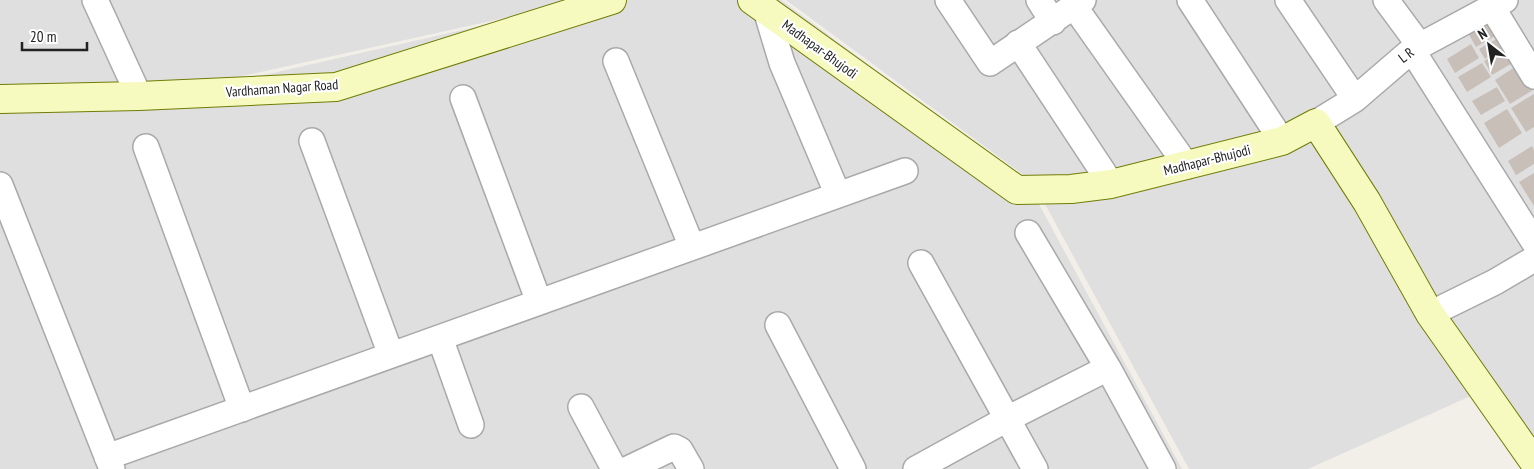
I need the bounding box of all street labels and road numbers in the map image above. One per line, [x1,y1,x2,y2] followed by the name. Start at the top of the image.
[779,16,861,82] street label: Madhapar-Bhujodi
[1395,43,1418,67] street label: L R
[224,75,339,101] street label: Vardhaman Nagar Road
[1162,141,1252,179] street label: Madhapar-Bhujodi

